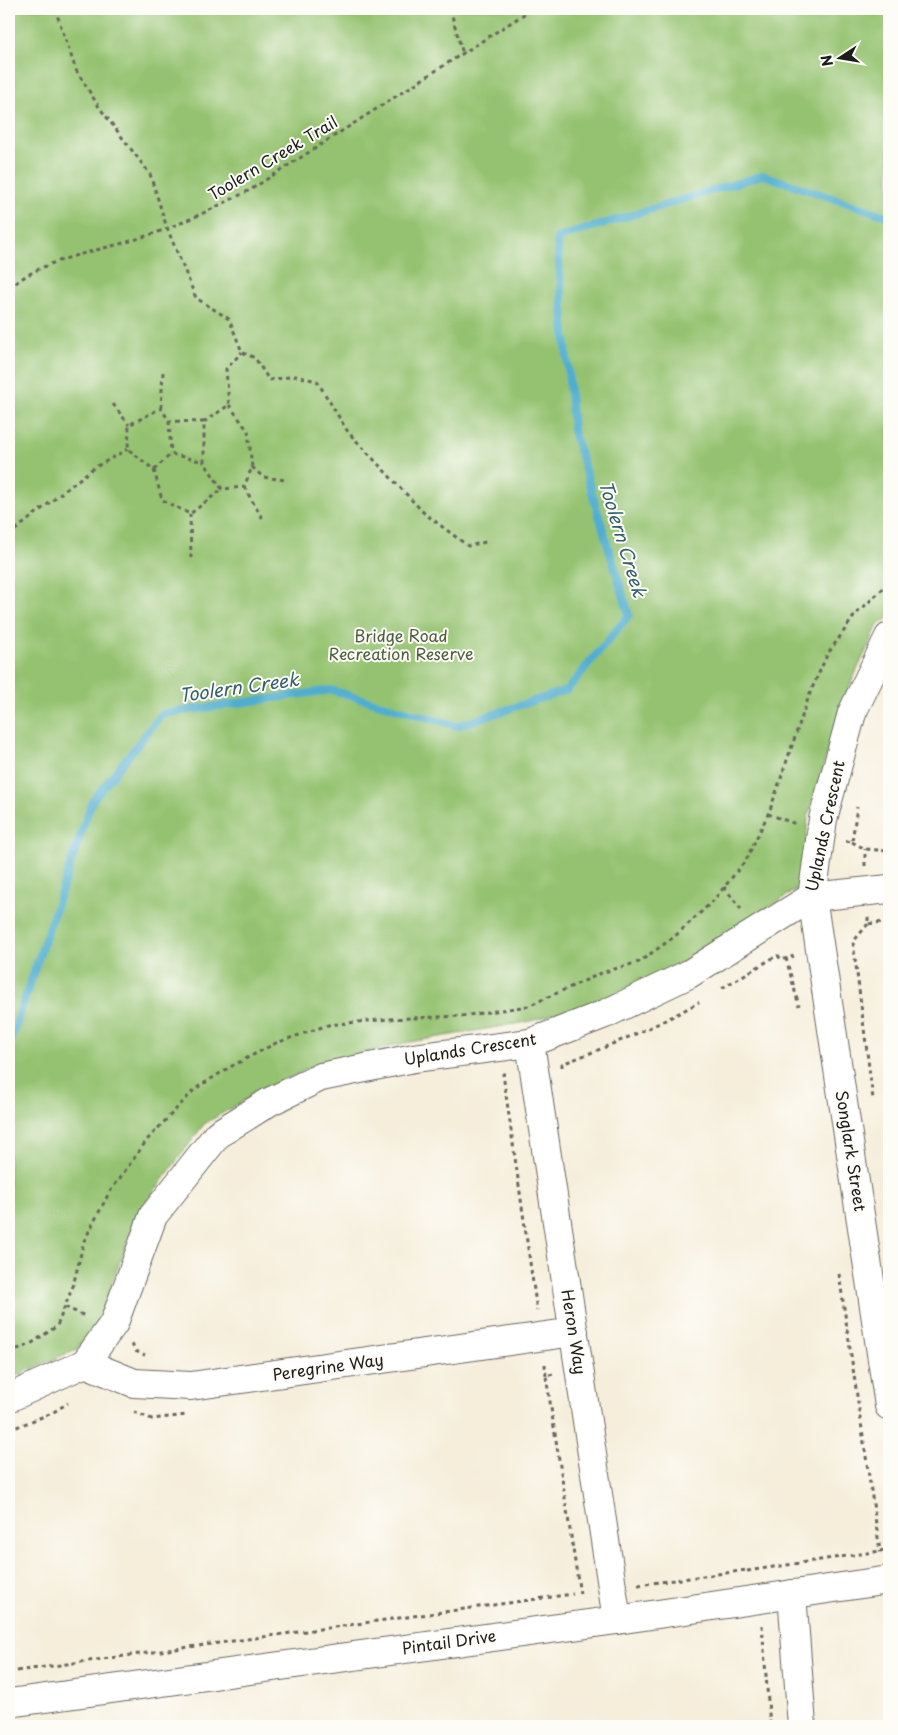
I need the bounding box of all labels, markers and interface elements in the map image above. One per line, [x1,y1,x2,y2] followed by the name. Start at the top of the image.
[816,32,866,82] north arrow
[815,53,838,68] text: N
[203,109,342,205] street label: Toolern Creek Trail
[593,477,654,601] water label: Toolern Creek
[329,623,473,665] park label: Bridge Road Recreation Reserve
[177,665,301,708] water label: Toolern Creek
[798,758,850,894] street label: Uplands Crescent
[402,1026,538,1070] street label: Uplands Crescent
[831,1089,873,1214] street label: Songlark Street
[556,1288,594,1376] street label: Heron Way
[271,1346,385,1386] street label: Peregrine Way
[400,1623,497,1659] street label: Pintail Drive

